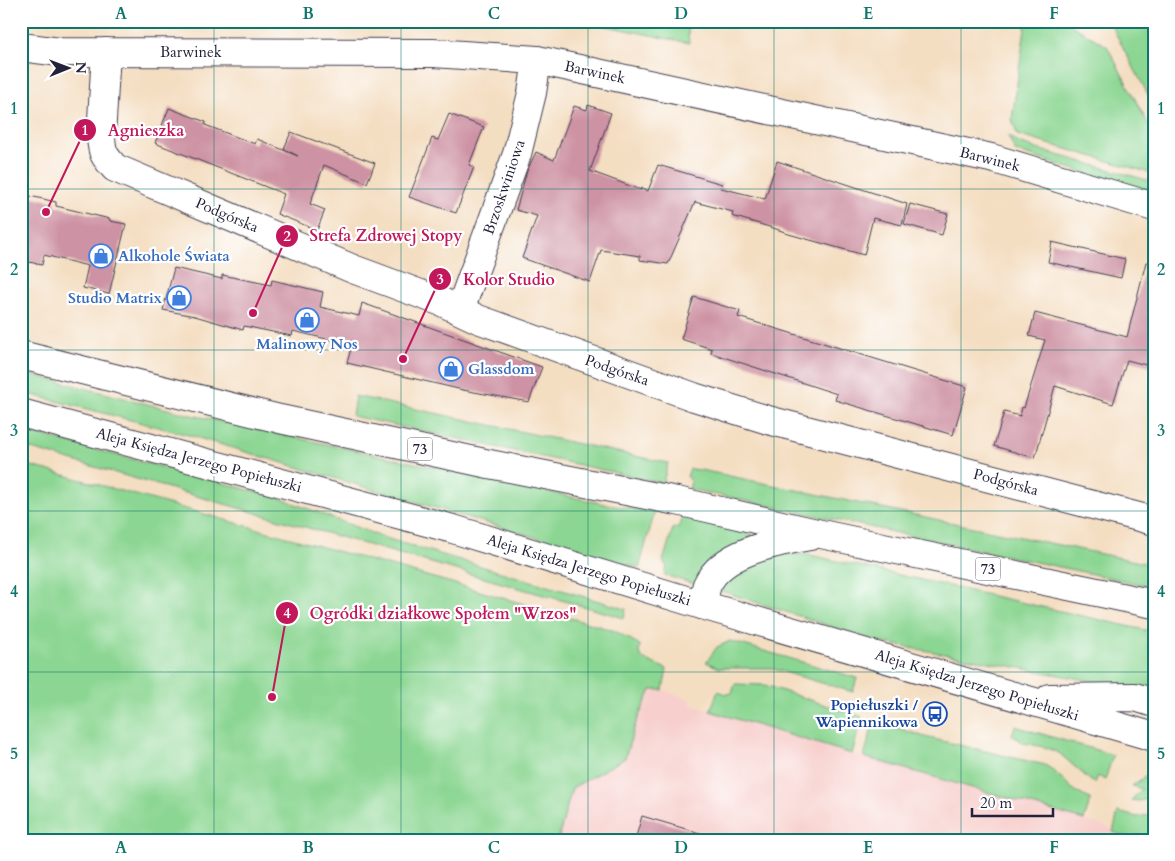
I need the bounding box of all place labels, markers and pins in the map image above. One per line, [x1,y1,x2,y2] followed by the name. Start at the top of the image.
[72,115,194,146] callout: Agnieszka
[274,220,472,251] callout: Strefa Zdrowej Stopy
[88,243,114,269] shop icon: Alkohole Świata
[118,246,230,266] place label: Alkohole Świata
[428,264,564,295] callout: Kolor Studio
[166,285,192,311] shop icon: Studio Matrix
[68,288,162,308] place label: Studio Matrix
[294,307,320,333] shop icon: Malinowy Nos
[256,334,358,354] place label: Malinowy Nos
[438,356,464,382] shop icon: Glassdom
[468,359,534,379] place label: Glassdom
[274,597,586,628] callout: Ogródki działkowe Społem "Wrzos"
[814,695,919,732] place label: Popiełuszki / Wapiennikowa
[922,701,948,727] bus stop icon: Popiełuszki / Wapiennikowa

